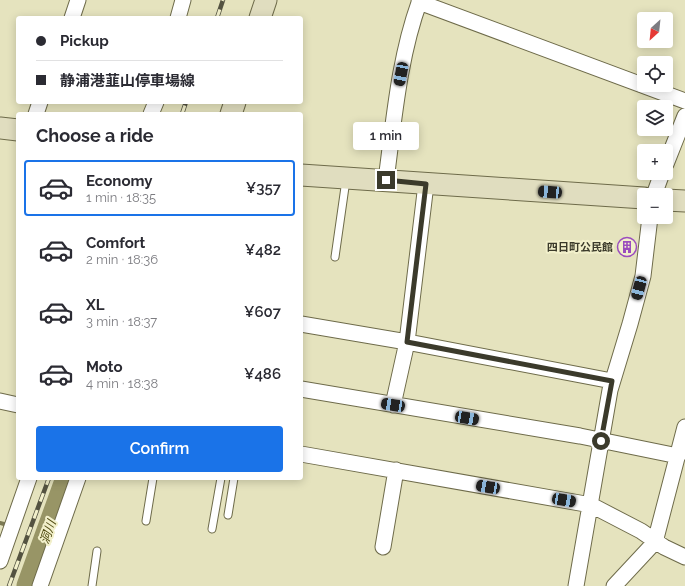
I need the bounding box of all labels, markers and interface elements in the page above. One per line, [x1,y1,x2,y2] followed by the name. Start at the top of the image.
[637,12,673,48] north arrow
[637,12,673,224] map controls
[60,32,109,50] text: Pickup
[637,56,673,92] button: locate
[393,61,409,87] car
[60,72,195,90] text: 静浦港韮山停車場線
[637,100,673,136] button: layers
[353,122,419,150] callout: 1 min
[36,125,154,146] text: Choose a ride
[370,128,402,143] text: 1 min
[637,144,673,180] button: +
[38,170,74,206] icon: car
[377,171,395,189] route end
[86,172,153,190] text: Economy
[246,179,281,197] text: ¥357
[538,185,562,199] car
[637,188,673,224] button: −
[86,190,156,205] text: 1 min · 18:35
[38,232,74,268] icon: car
[86,234,145,252] text: Comfort
[616,236,638,258] building icon: 四日町公民館
[245,241,281,259] text: ¥482
[547,241,613,254] place label: 四日町公民館
[86,252,158,267] text: 2 min · 18:36
[630,275,648,301] car
[38,294,74,330] icon: car
[86,296,104,314] text: XL
[244,303,281,321] text: ¥607
[86,314,157,329] text: 3 min · 18:37
[38,356,74,392] icon: car
[86,358,123,376] text: Moto
[244,365,281,383] text: ¥486
[86,376,158,391] text: 4 min · 18:38
[380,397,406,413] car
[454,410,480,426] car
[36,426,283,472] button: Confirm
[592,432,610,450] route start
[475,479,501,495] car
[551,492,577,508] car
[37,516,59,546] water label: 洞川

